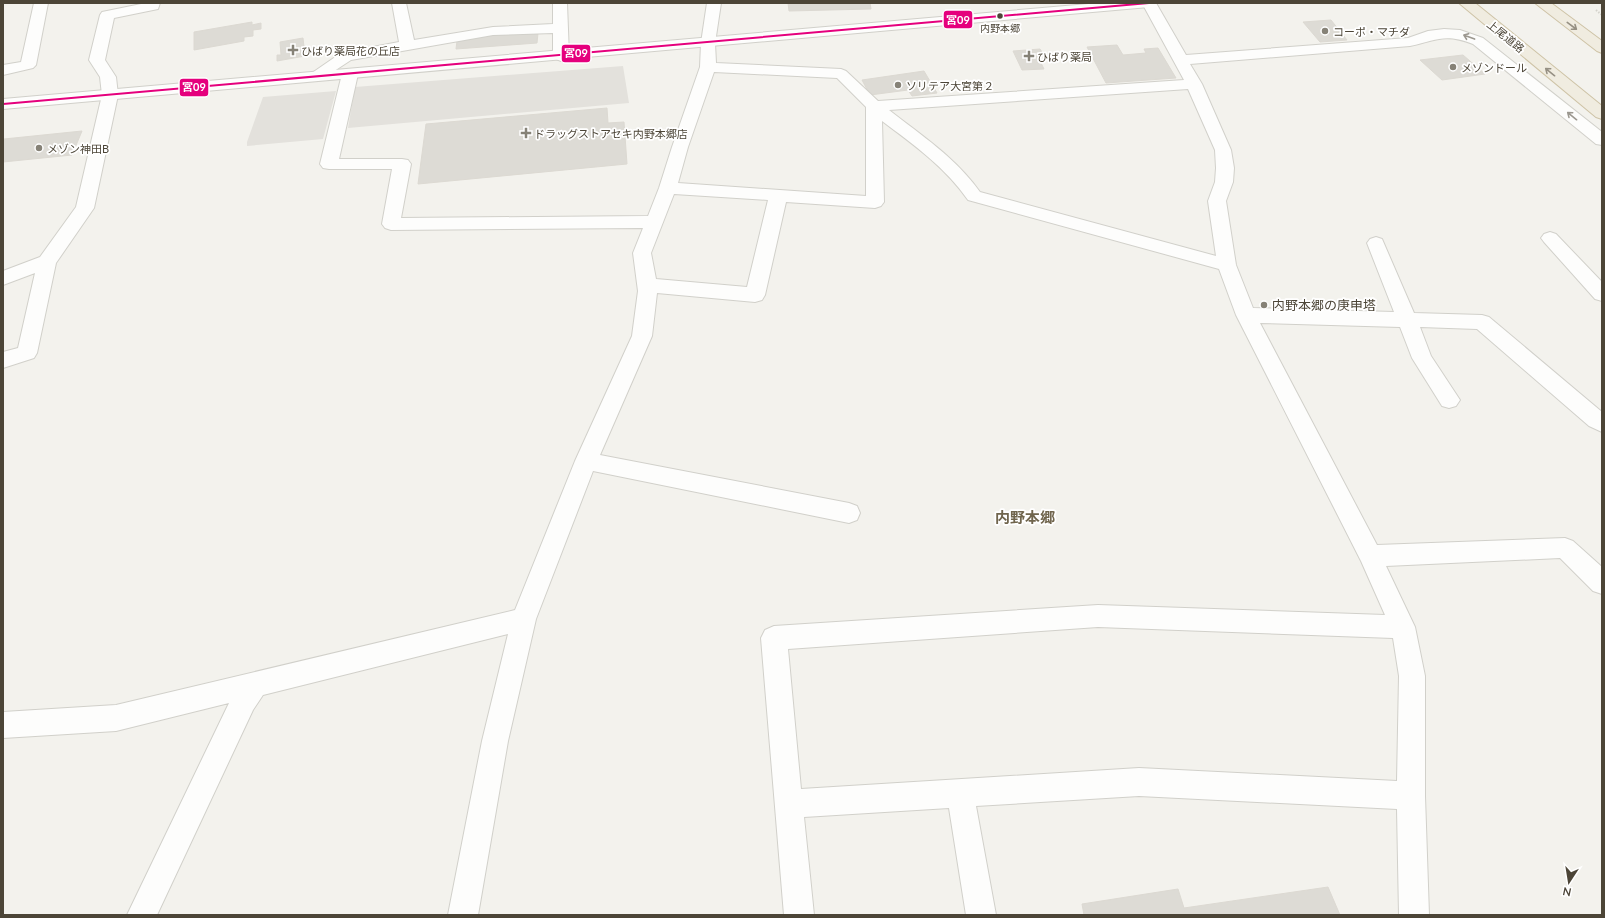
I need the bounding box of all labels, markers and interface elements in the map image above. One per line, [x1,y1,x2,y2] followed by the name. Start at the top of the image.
[943,10,973,29] line badge: 宮09
[995,11,1005,21] marker: 内野本郷
[946,13,970,26] text: 宮09
[1485,17,1527,55] street label: 上尾道路
[1566,21,1577,30] one-way arrow
[980,22,1020,34] place label: 内野本郷
[1333,25,1410,38] place label: コーポ・マチダ
[1320,26,1330,36] marker: コーポ・マチダ
[1462,33,1475,40] one-way arrow
[301,44,400,57] place label: ひばり薬局花の丘店
[561,44,591,63] line badge: 宮09
[288,45,298,55] marker: ひばり薬局花の丘店
[564,46,588,59] text: 宮09
[1037,50,1092,63] place label: ひばり薬局
[1024,51,1034,61] marker: ひばり薬局
[1461,61,1527,74] place label: メゾンドール
[1448,62,1458,72] marker: メゾンドール
[1545,67,1555,76] one-way arrow
[179,78,209,97] line badge: 宮09
[906,79,994,92] place label: ソリテア大宮第２
[182,80,206,93] text: 宮09
[893,80,903,90] marker: ソリテア大宮第２
[1566,112,1577,120] one-way arrow
[534,127,688,140] place label: ドラッグストアセキ内野本郷店
[521,128,531,138] marker: ドラッグストアセキ内野本郷店
[47,142,109,155] place label: メゾン神田B
[34,143,44,153] marker: メゾン神田B
[1272,297,1376,313] place label: 内野本郷の庚申塔
[1259,300,1269,310] marker: 内野本郷の庚申塔
[995,508,1055,526] district label: 内野本郷
[1549,862,1589,902] north arrow
[1561,885,1572,900] text: N

